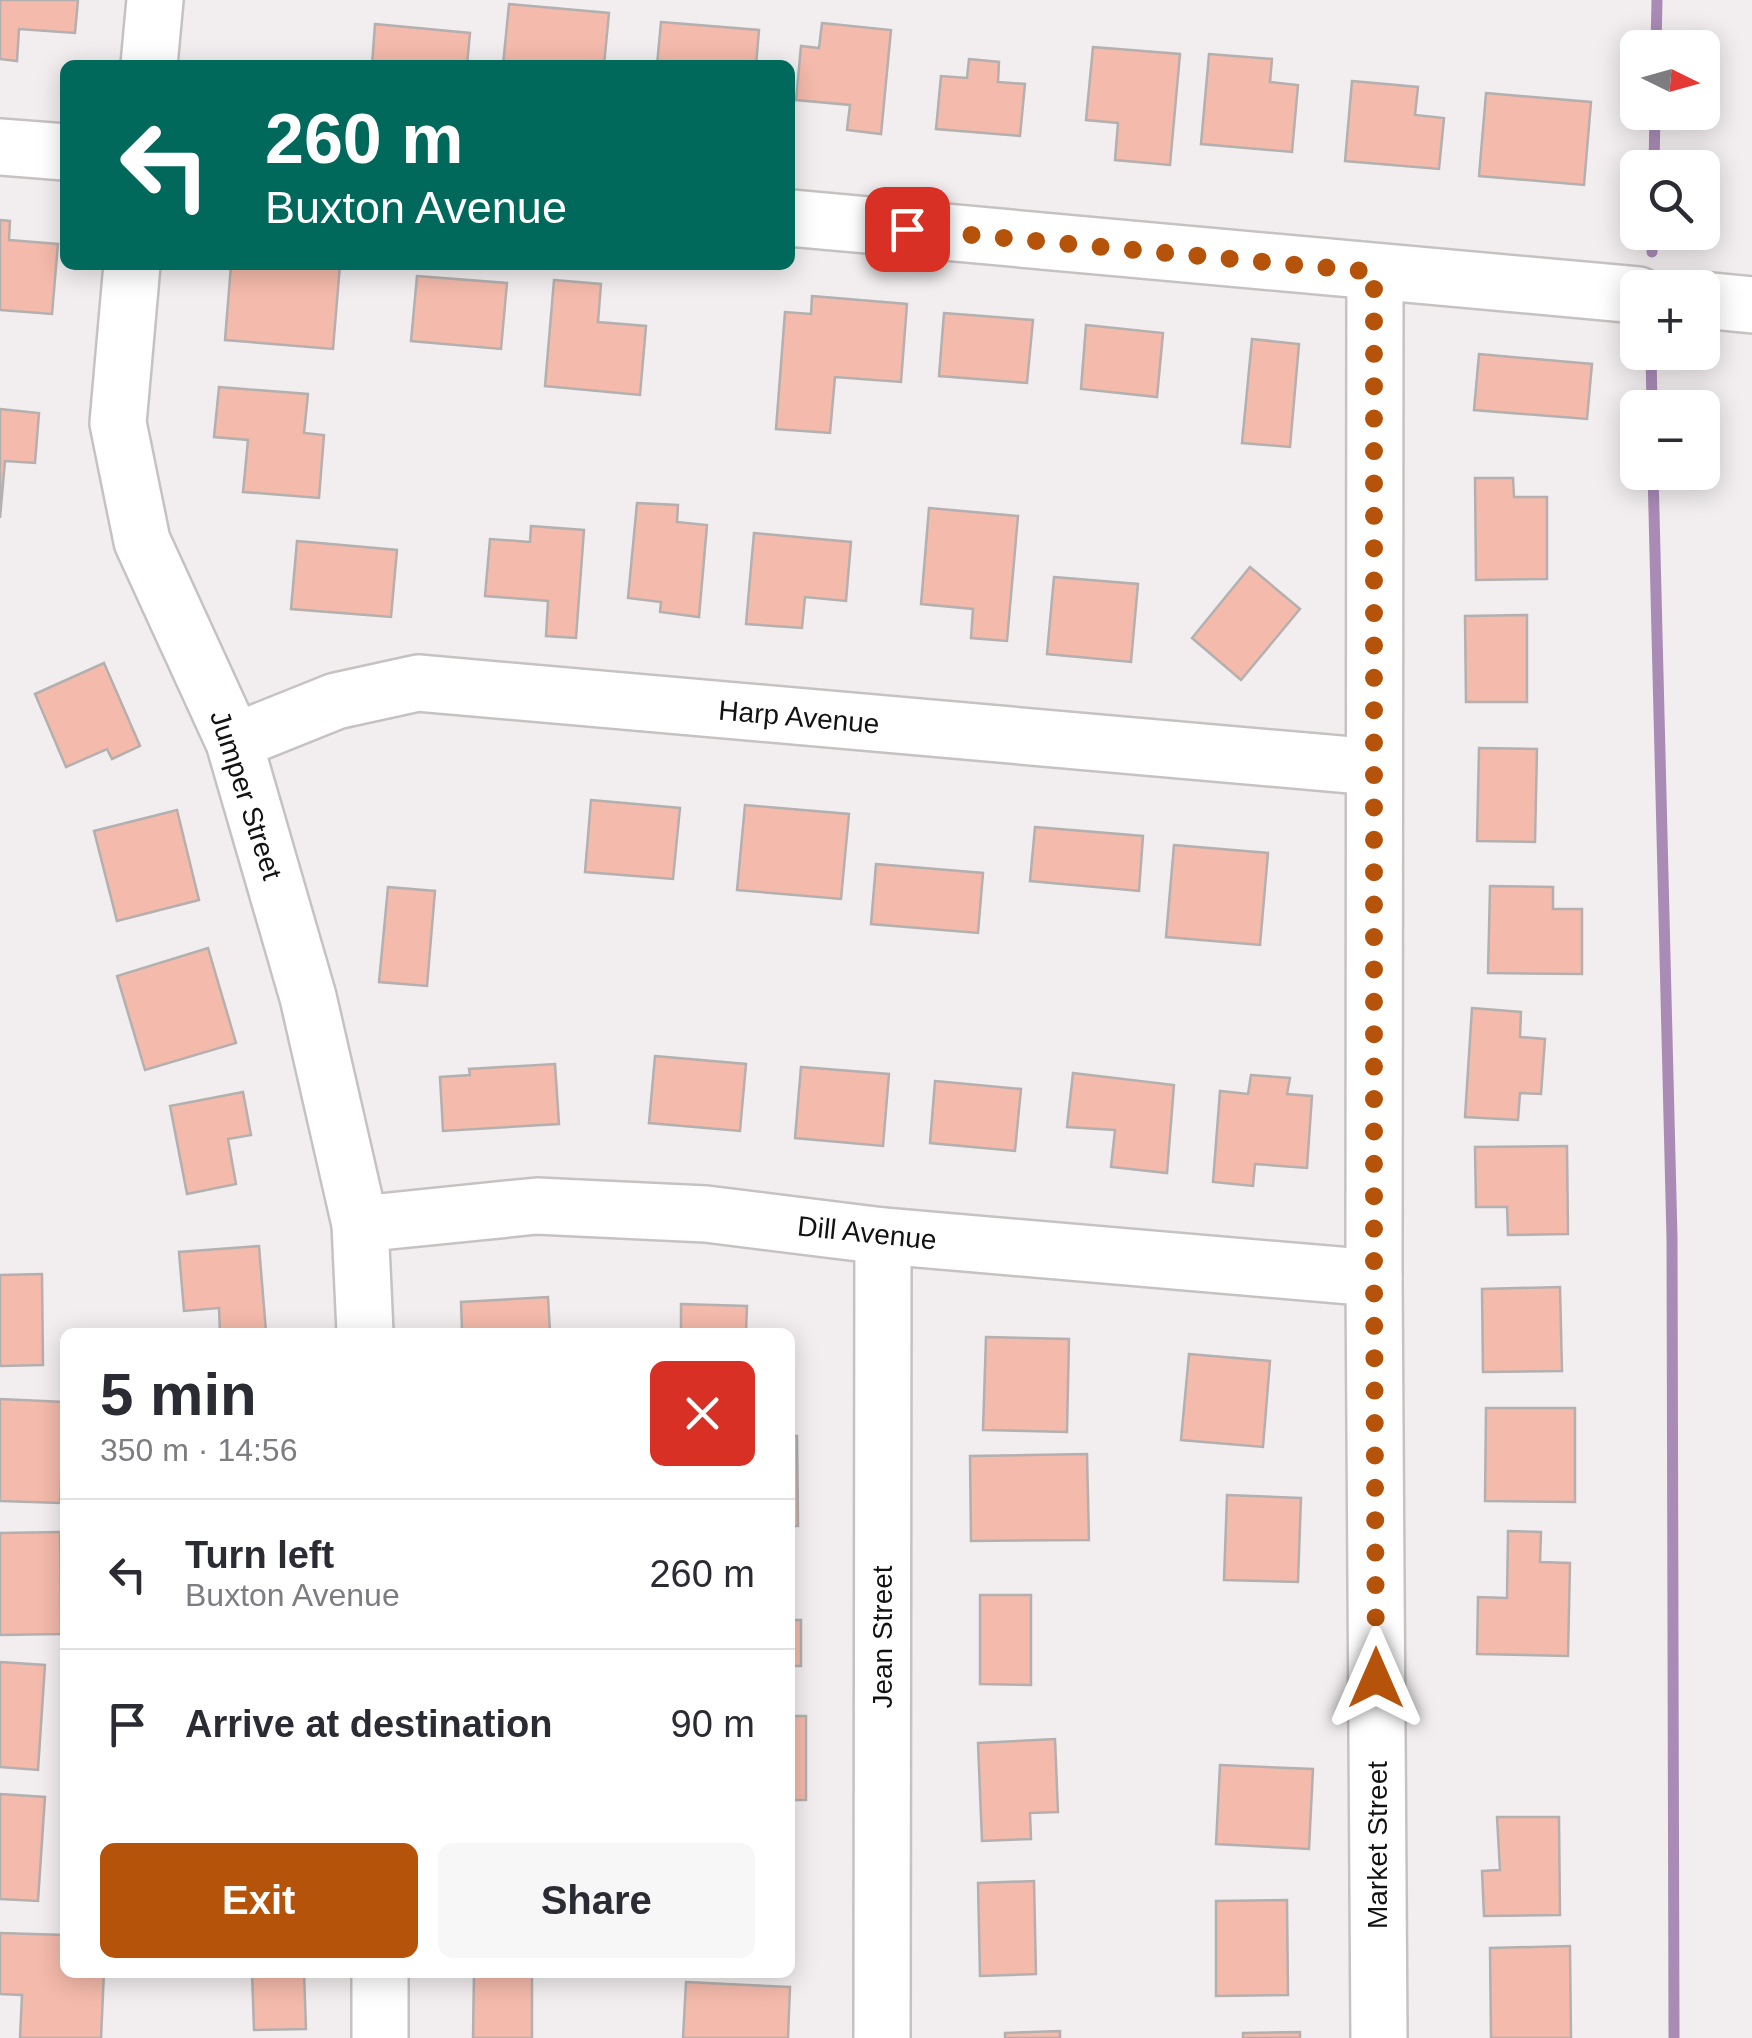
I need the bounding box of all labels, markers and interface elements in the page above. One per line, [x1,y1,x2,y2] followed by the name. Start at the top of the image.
[1620,30,1720,130] north arrow
[1620,30,1720,490] map controls
[100,100,230,230] icon: left
[265,100,463,178] text: 260 m
[1620,150,1720,250] button: search
[265,182,567,233] text: Buxton Avenue
[865,187,950,272] pin
[880,202,935,257] icon: arrive
[1620,270,1720,370] button: +
[1620,390,1720,490] button: −
[717,695,881,739] street label: Harp Avenue
[204,707,288,884] street label: Jumper Street
[796,1210,938,1256] street label: Dill Avenue
[100,1361,257,1428] text: 5 min
[650,1361,755,1466] button: close
[100,1432,297,1468] text: 350 m · 14:56
[185,1534,334,1576] text: Turn left
[100,1547,155,1602] icon: left
[649,1553,755,1595] text: 260 m
[867,1565,898,1709] street label: Jean Street
[185,1577,400,1613] text: Buxton Avenue
[1324,1626,1428,1730] position arrow
[100,1697,155,1752] icon: arrive
[185,1703,552,1745] text: Arrive at destination
[671,1703,755,1745] text: 90 m
[1362,1761,1393,1929] street label: Market Street
[100,1843,418,1958] button: Exit
[438,1843,755,1958] button: Share

